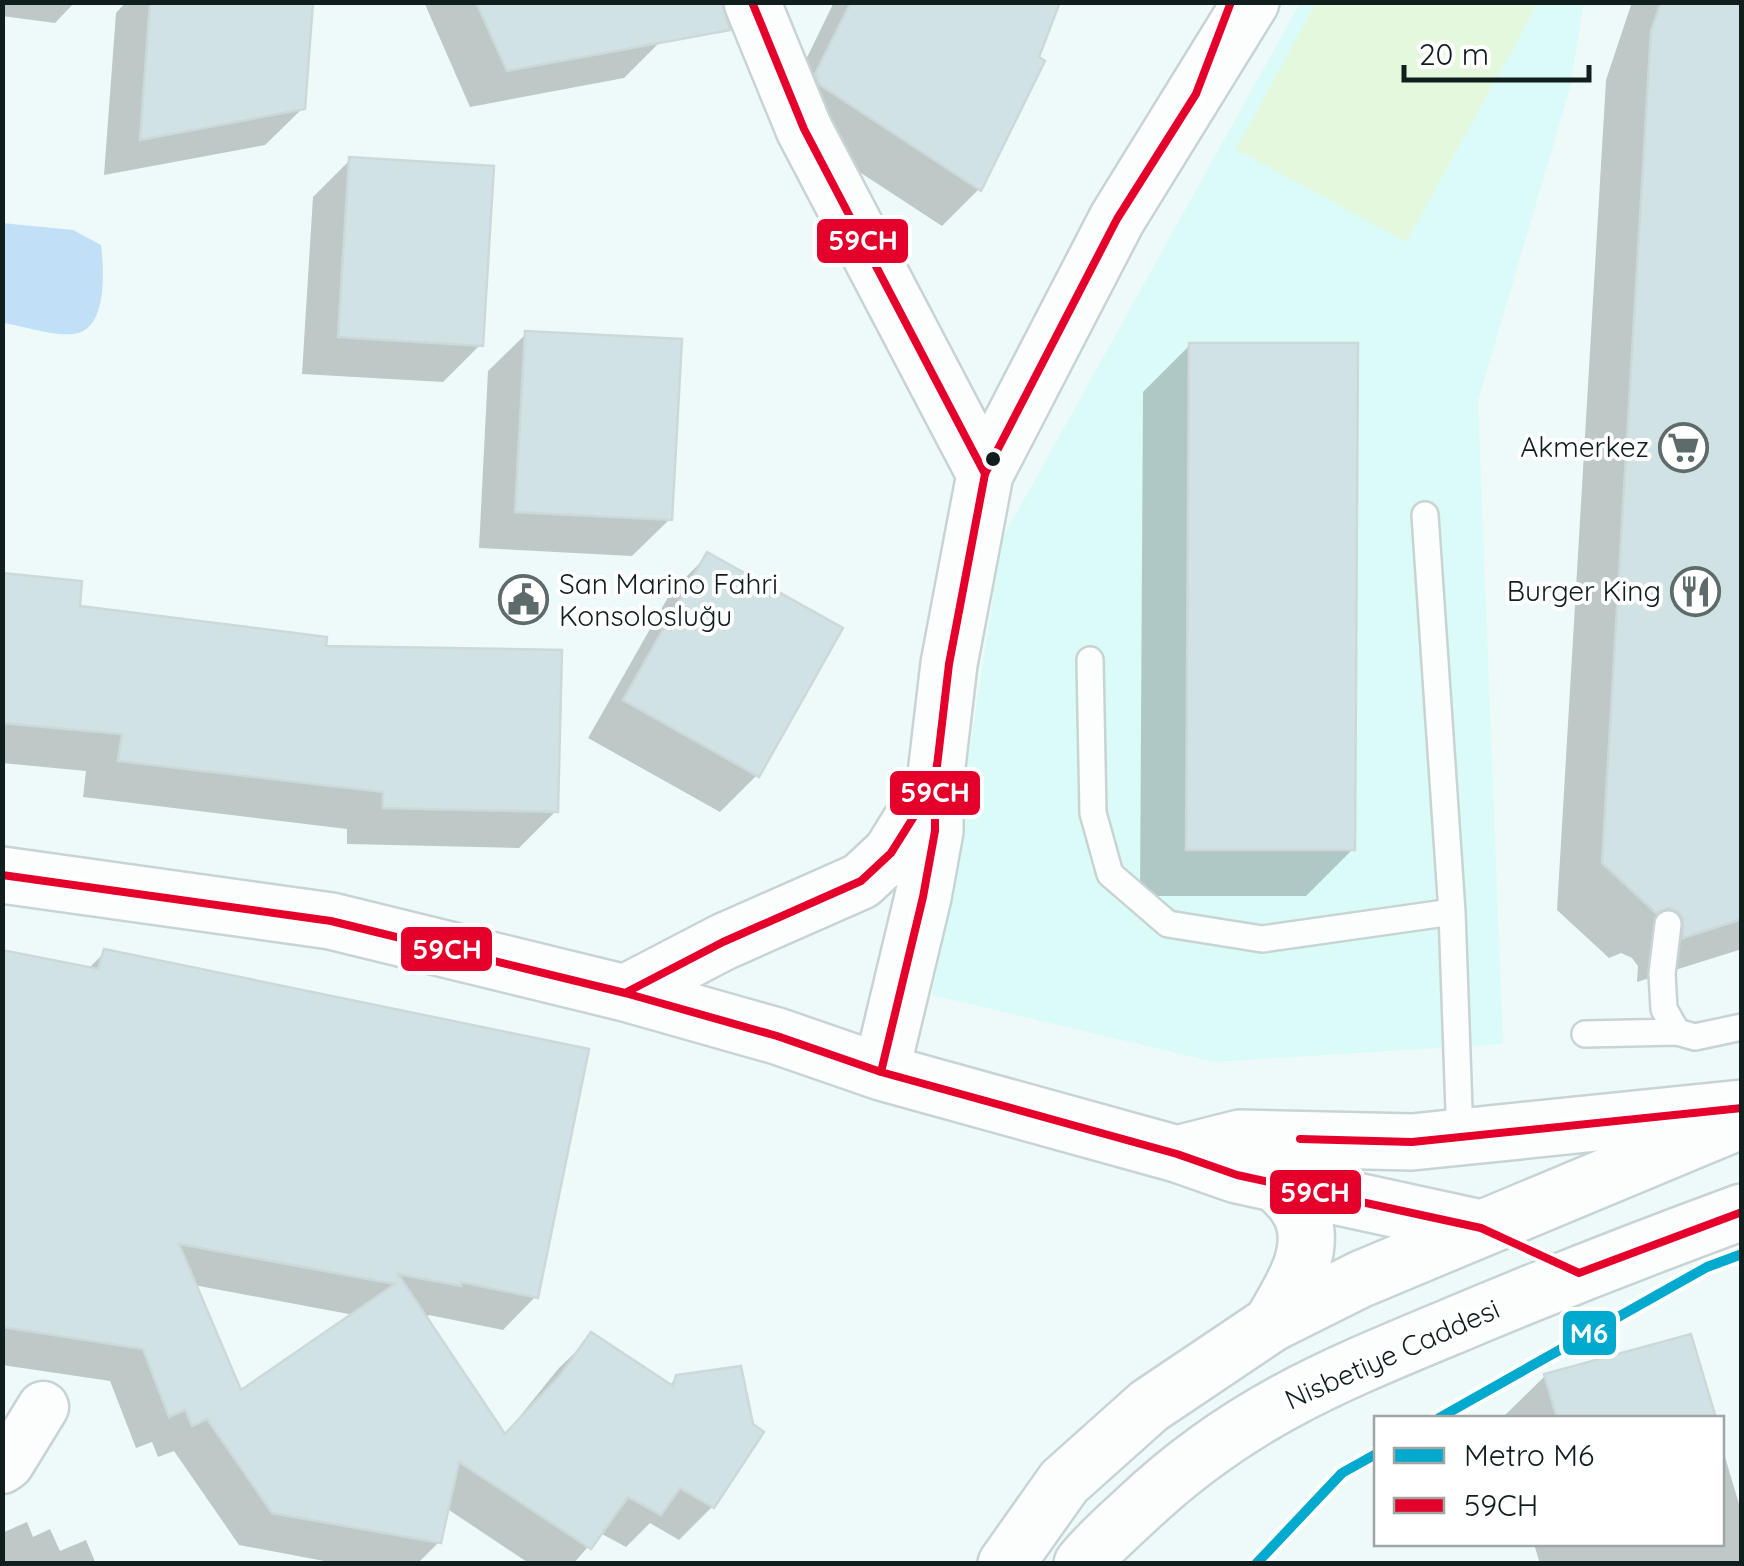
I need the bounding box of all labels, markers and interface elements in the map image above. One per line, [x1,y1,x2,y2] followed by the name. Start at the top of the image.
[1404,20,1589,82] scale bar
[1419,35,1489,73] text: 20 m
[815,217,910,265] line badge: 59CH
[828,222,898,257] text: 59CH
[1658,421,1710,473] supermarket icon: Akmerkez
[1520,429,1649,464] place label: Akmerkez
[983,449,1003,469] unlabelled marker
[1670,565,1722,617] restaurant icon: Burger King
[559,566,778,633] place label: San Marino Fahri Konsolosluğu
[1507,573,1661,608] place label: Burger King
[498,574,550,626] public building icon: San Marino Fahri Konsolosluğu
[888,769,982,817] line badge: 59CH
[900,774,970,809] text: 59CH
[399,925,494,973] line badge: 59CH
[412,931,482,966] text: 59CH
[1268,1168,1363,1216] line badge: 59CH
[1280,1174,1350,1209] text: 59CH
[1279,1291,1505,1417] street label: Nisbetiye Caddesi
[1561,1309,1618,1357] line badge: M6
[1570,1315,1608,1350] text: M6
[1374,1416,1724,1546] legend
[1464,1436,1594,1474] text: Metro M6
[1464,1486,1538,1524] text: 59CH

